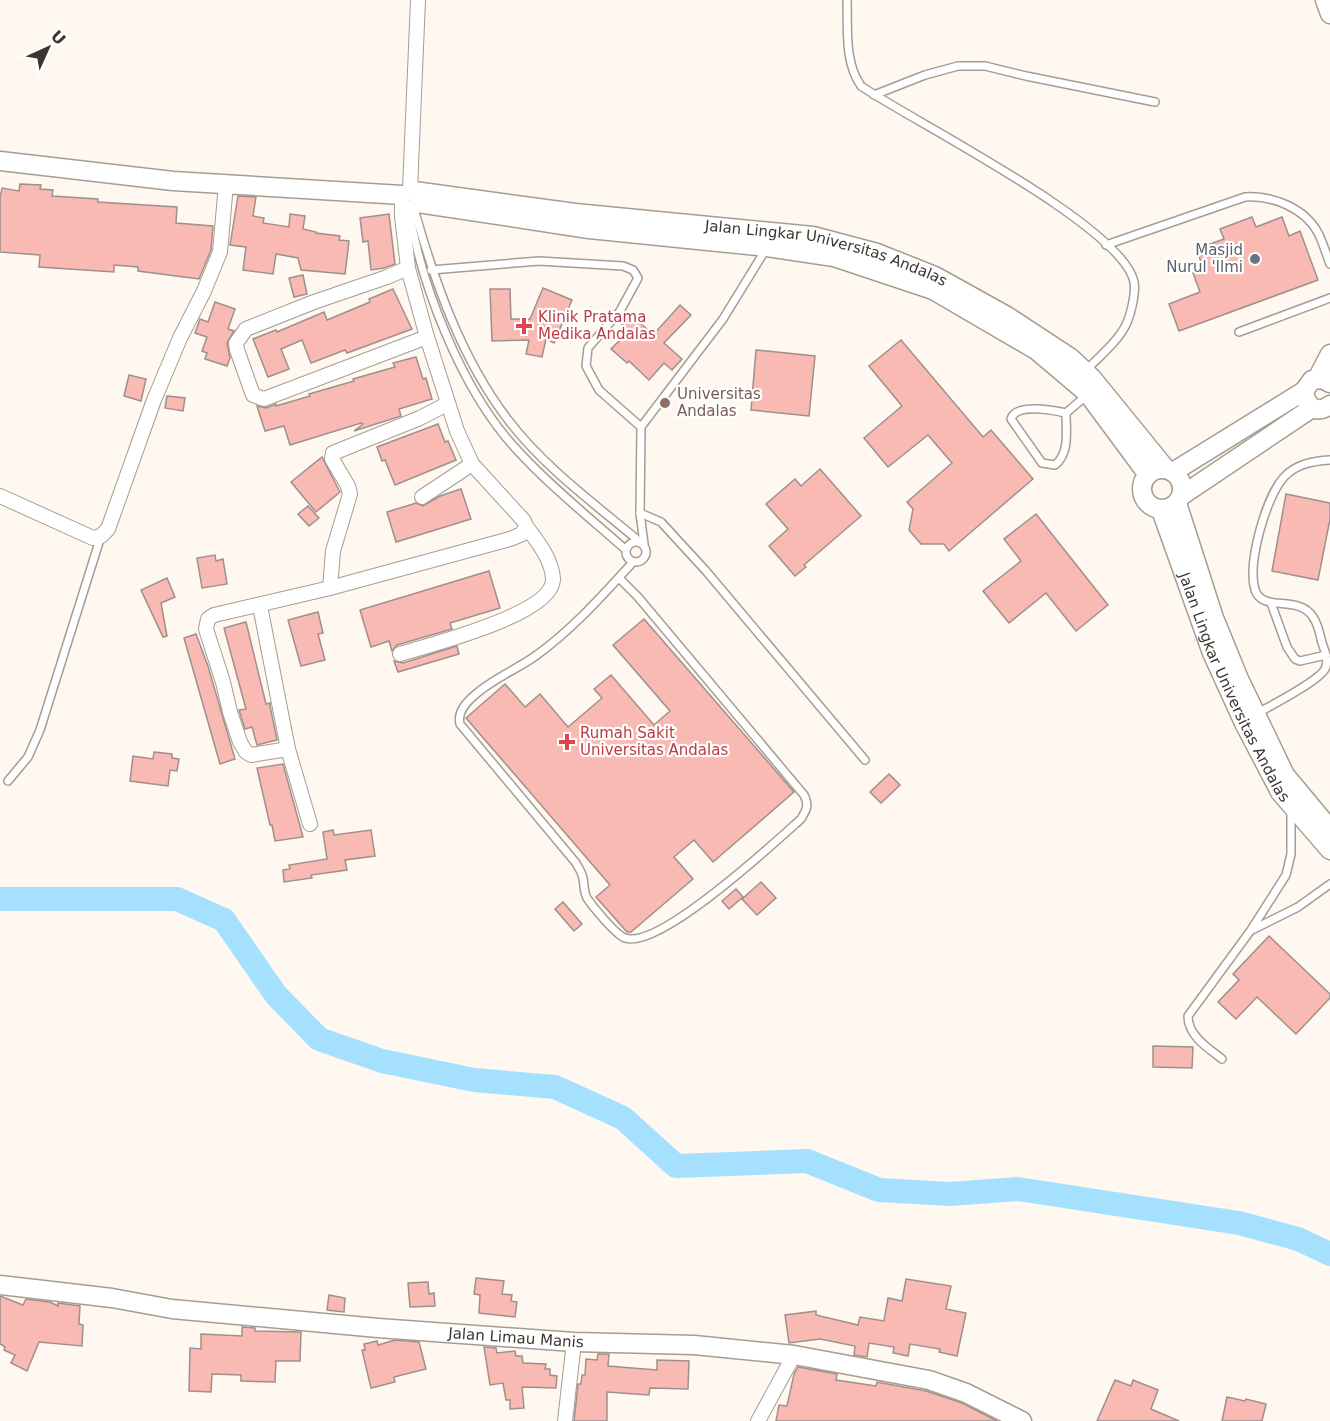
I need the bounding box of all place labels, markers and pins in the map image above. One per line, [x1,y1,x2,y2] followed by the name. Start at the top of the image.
[1166,241,1243,276] place label: Masjid Nurul 'Ilmi
[1248,252,1262,266] marker: Masjid Nurul 'Ilmi
[538,308,656,343] place label: Klinik Pratama Medika Andalas
[515,317,533,335] marker: Klinik Pratama Medika Andalas
[677,385,761,420] place label: Universitas Andalas
[658,396,672,410] marker: Universitas Andalas
[580,724,728,759] place label: Rumah Sakit Universitas Andalas
[558,733,576,751] marker: Rumah Sakit Universitas Andalas

